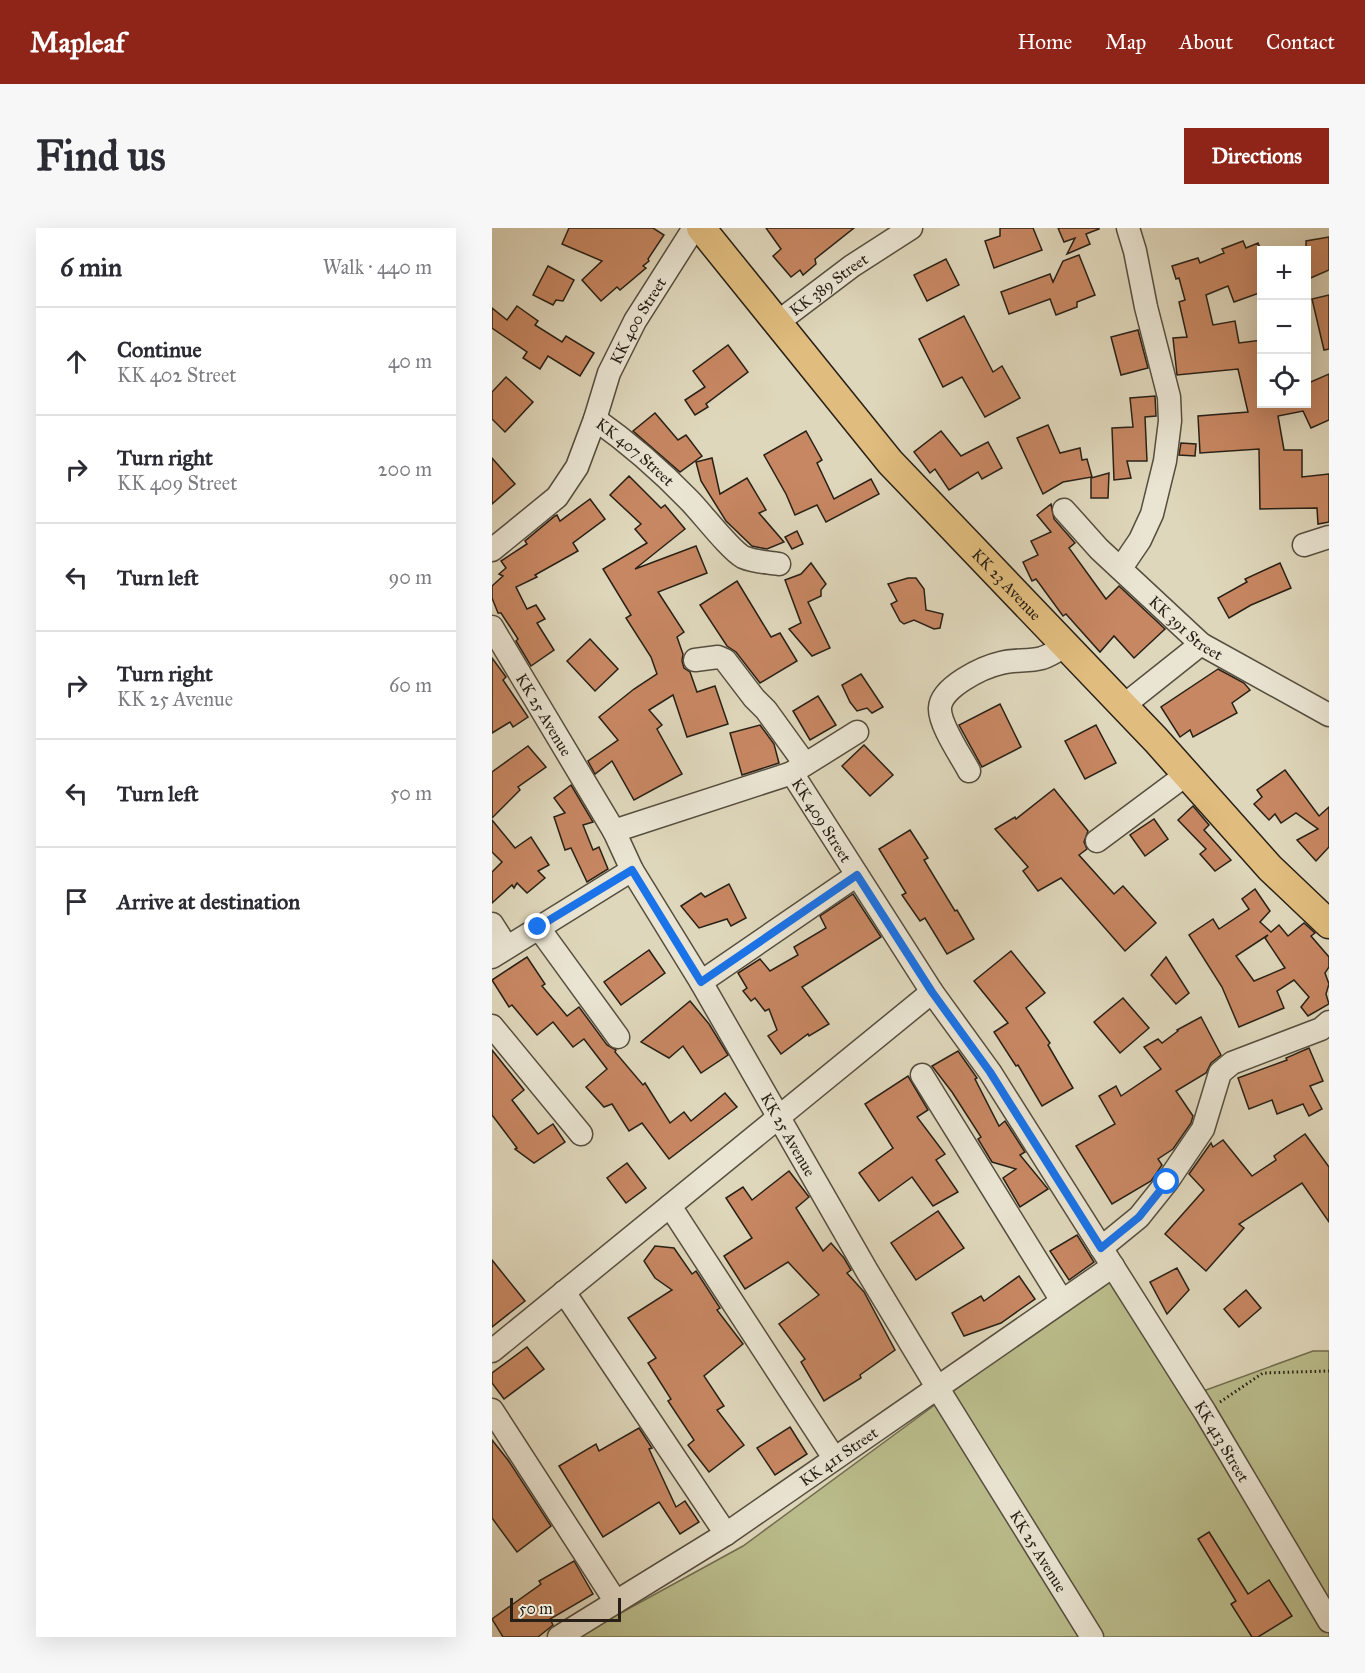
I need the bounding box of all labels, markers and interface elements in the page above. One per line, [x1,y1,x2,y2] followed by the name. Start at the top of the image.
[30,25,125,60] text: Mapleaf
[1017,29,1072,55] text: Home
[1105,29,1146,55] text: Map
[1179,29,1233,55] text: About
[1266,29,1335,55] text: Contact
[1184,128,1329,184] button: Directions
[36,130,166,182] text: Find us
[1257,246,1311,408] map controls
[1257,246,1311,300] button: +
[785,249,871,320] street label: KK 389 Street
[60,251,122,283] text: 6 min
[323,255,432,279] text: Walk · 440 m
[606,273,670,367] street label: KK 400 Street
[1257,300,1311,354] button: −
[117,336,202,363] text: Continue
[60,345,93,378] icon: ahead
[388,349,432,373] text: 40 m
[1257,354,1311,408] button: locate
[117,363,236,387] text: KK 402 Street
[593,414,679,490] street label: KK 407 Street
[117,444,213,471] text: Turn right
[60,453,93,486] icon: right
[378,457,432,481] text: 200 m
[117,471,237,495] text: KK 409 Street
[968,544,1046,624] street label: KK 23 Avenue
[60,561,93,594] icon: left
[117,564,199,591] text: Turn left
[389,565,432,589] text: 90 m
[1145,591,1226,664] street label: KK 391 Street
[117,660,213,687] text: Turn right
[60,669,93,702] icon: right
[512,670,577,760] street label: KK 25 Avenue
[389,673,432,697] text: 60 m
[117,687,233,711] text: KK 25 Avenue
[788,774,856,866] street label: KK 409 Street
[60,777,93,810] icon: left
[117,780,199,807] text: Turn left
[390,781,432,805] text: 50 m
[60,885,93,918] icon: arrive
[117,888,300,915] text: Arrive at destination
[524,913,550,939] route end
[757,1089,820,1180] street label: KK 25 Avenue
[1153,1168,1179,1194] route start
[1191,1397,1254,1485] street label: KK 413 Street
[796,1422,882,1490] street label: KK 411 Street
[1006,1507,1071,1596] street label: KK 25 Avenue
[510,1595,621,1622] scale bar
[519,1599,553,1618] text: 50 m

